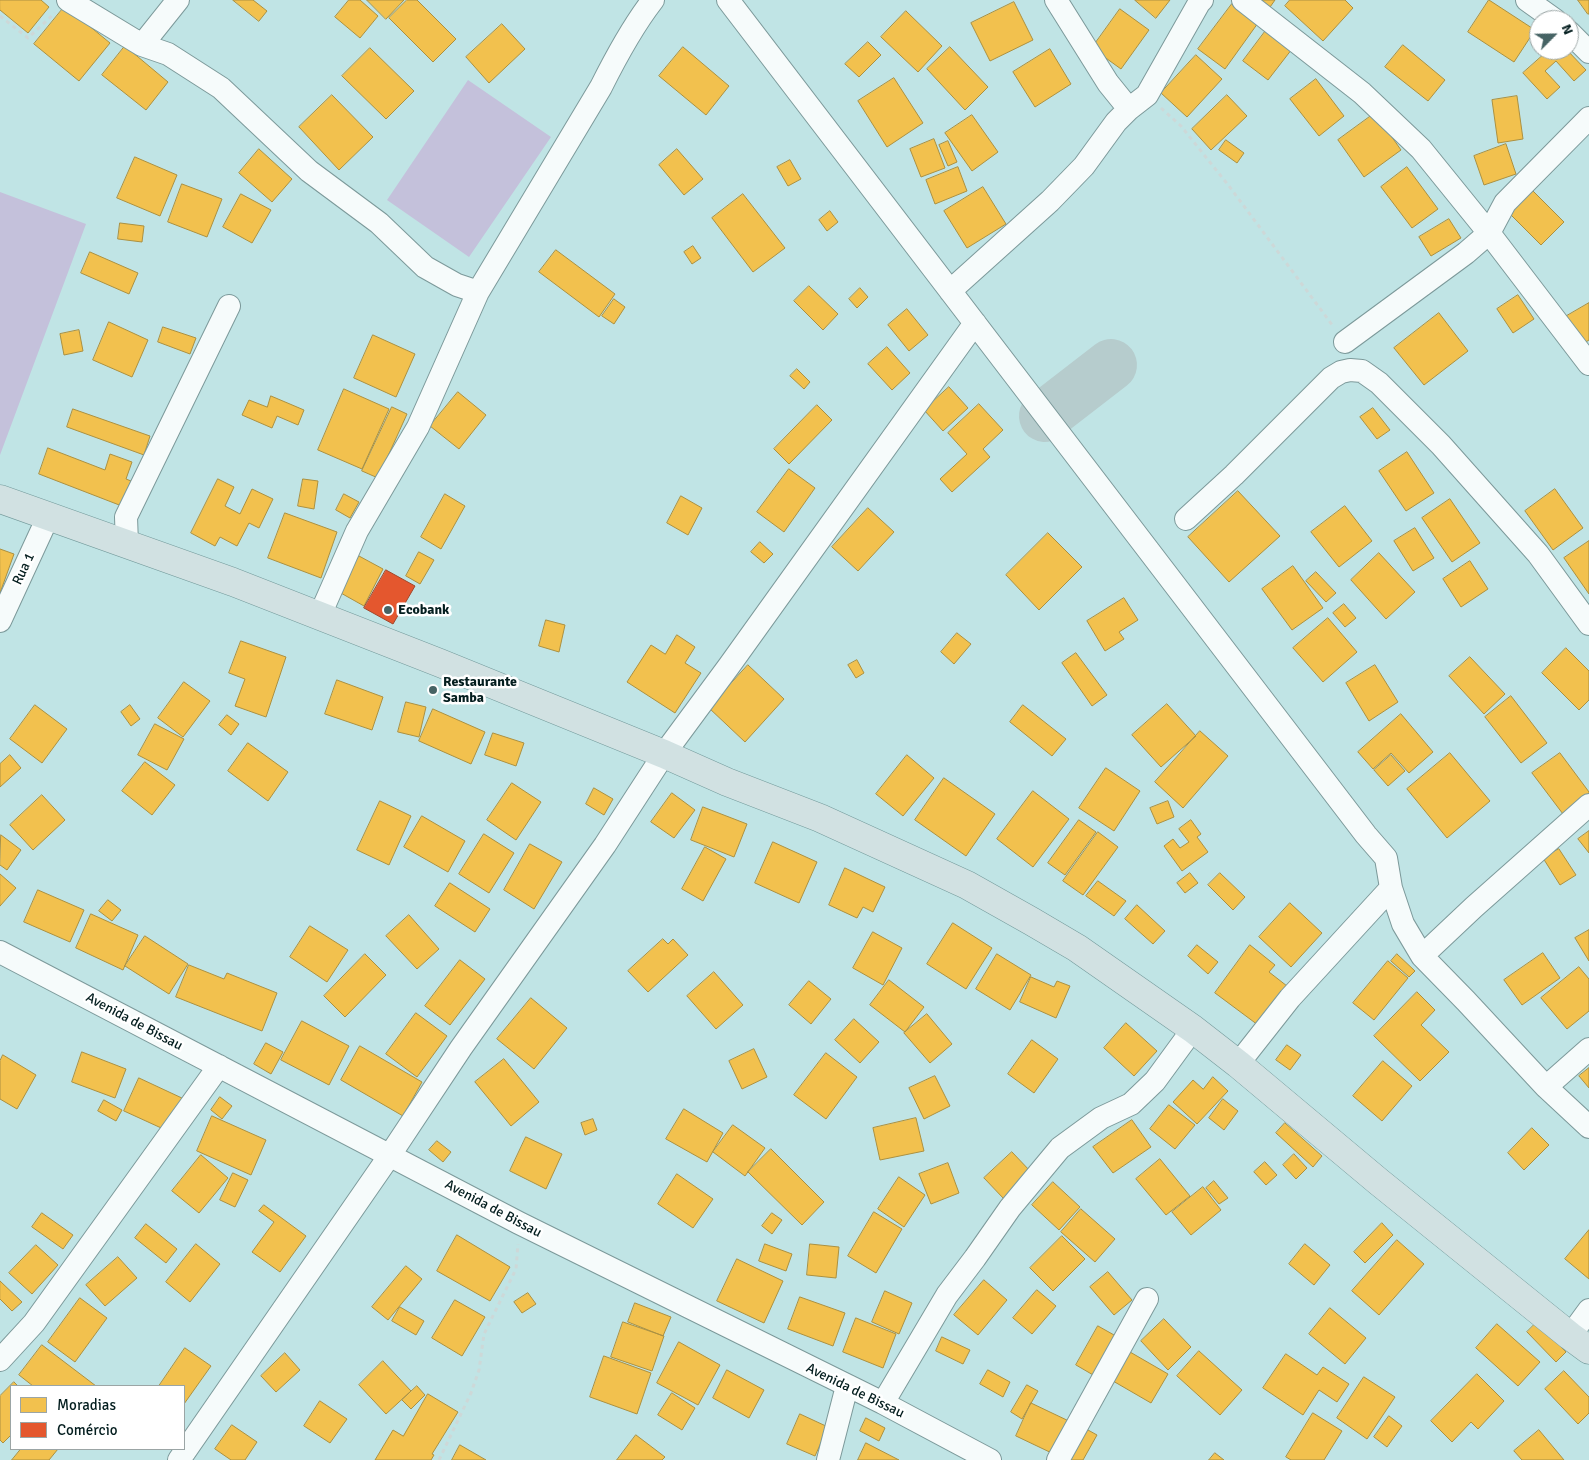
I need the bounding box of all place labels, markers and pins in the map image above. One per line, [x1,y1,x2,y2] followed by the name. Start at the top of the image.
[398,602,449,618] place label: Ecobank
[382,604,394,616] marker: Ecobank
[443,674,517,706] place label: Restaurante Samba
[427,684,439,696] marker: Restaurante Samba

